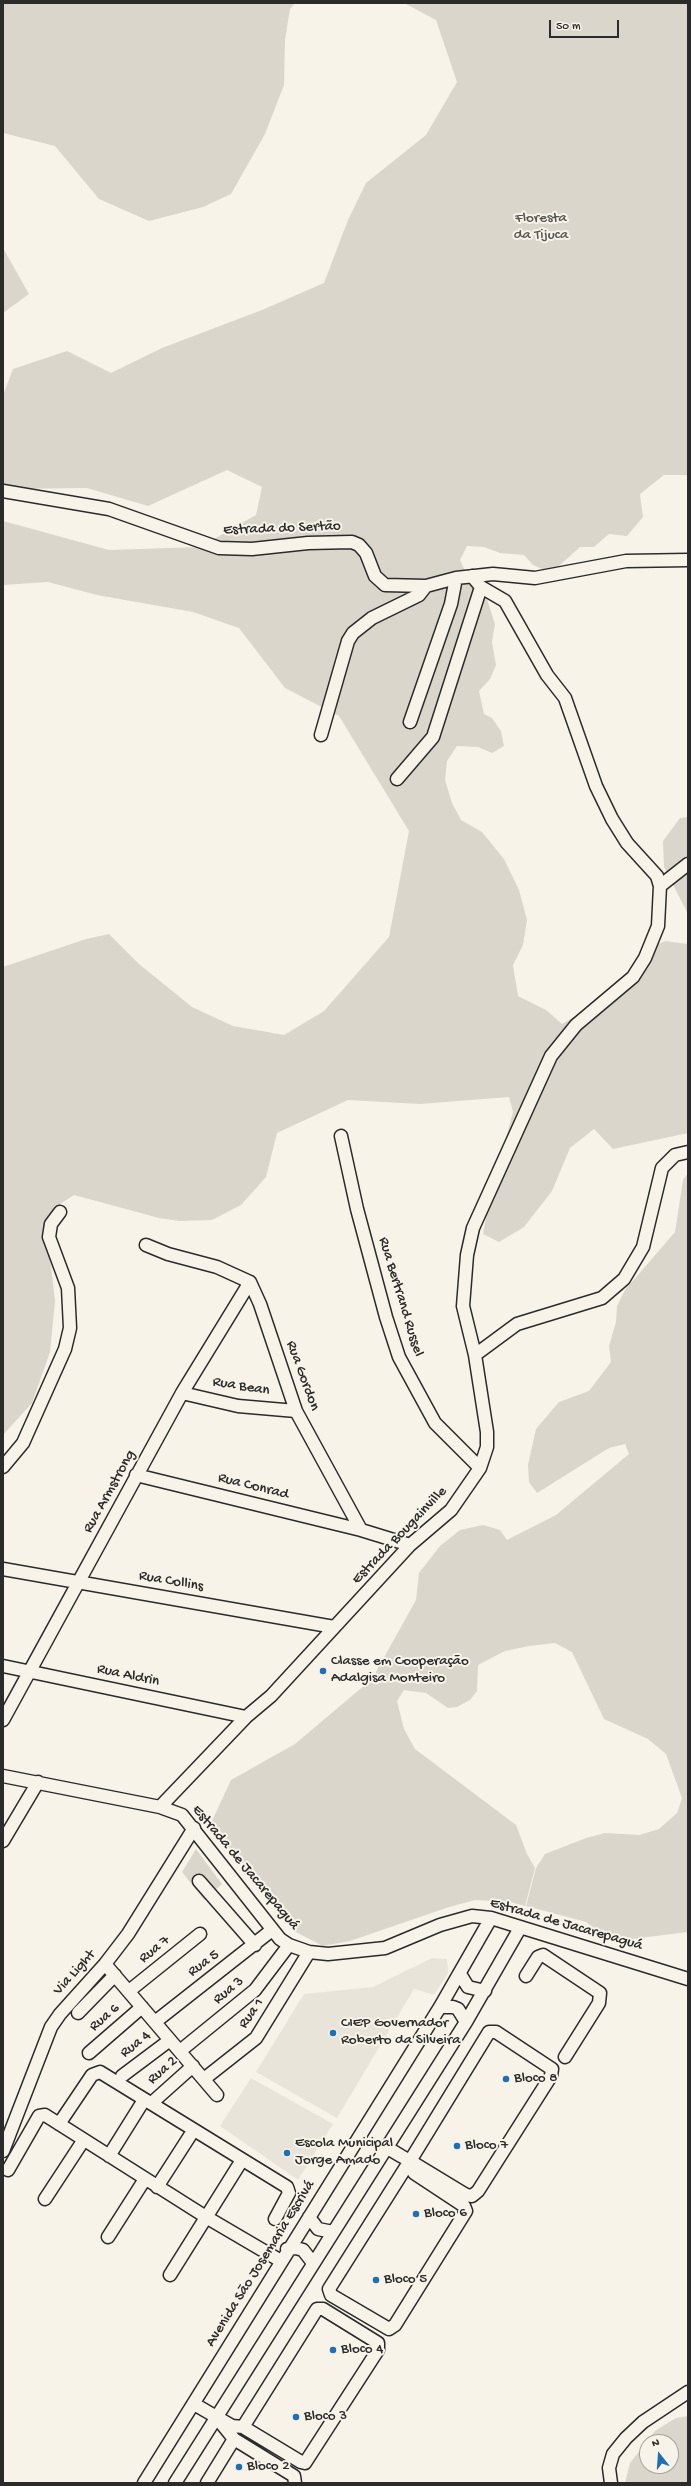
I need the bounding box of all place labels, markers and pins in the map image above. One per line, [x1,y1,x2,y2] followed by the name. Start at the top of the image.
[331,1653,469,1688] place label: Classe em Cooperação Adalgisa Monteiro
[318,1666,328,1676] marker: Classe em Cooperação Adalgisa Monteiro
[341,2015,461,2050] place label: CIEP Governador Roberto da Silveira
[328,2028,338,2038] marker: CIEP Governador Roberto da Silveira
[514,2070,557,2088] place label: Bloco 8
[501,2074,511,2084] marker: Bloco 8
[295,2135,393,2170] place label: Escola Municipal Jorge Amado
[465,2137,508,2155] place label: Bloco 7
[452,2141,462,2151] marker: Bloco 7
[282,2148,292,2158] marker: Escola Municipal Jorge Amado
[424,2205,467,2223] place label: Bloco 6
[411,2209,421,2219] marker: Bloco 6
[384,2271,427,2289] place label: Bloco 5
[371,2275,381,2285] marker: Bloco 5
[341,2341,383,2359] place label: Bloco 4
[328,2345,338,2355] marker: Bloco 4
[304,2408,347,2426] place label: Bloco 3
[291,2412,301,2422] marker: Bloco 3
[247,2458,290,2476] place label: Bloco 2
[234,2462,244,2472] marker: Bloco 2

